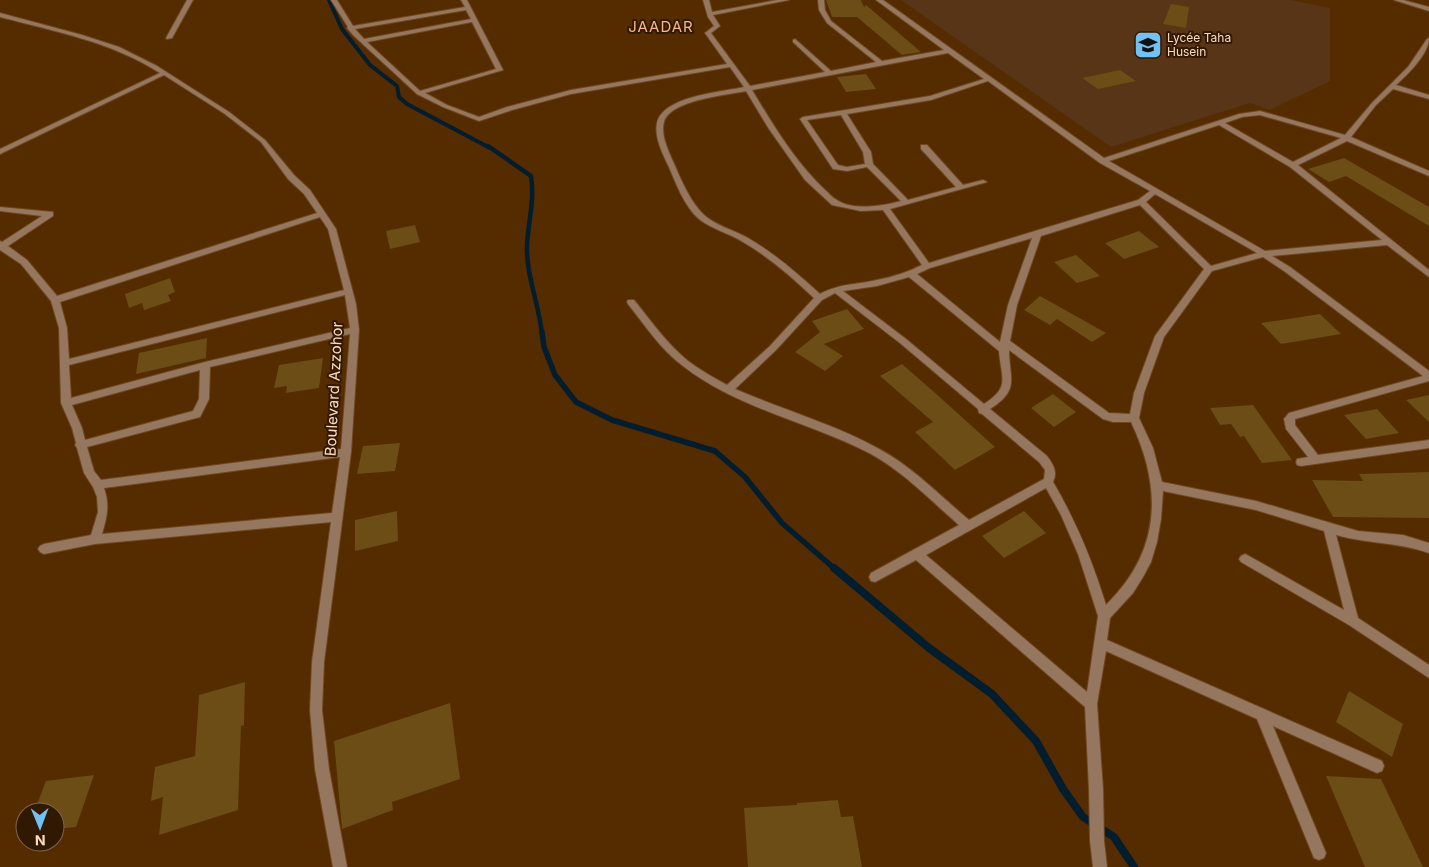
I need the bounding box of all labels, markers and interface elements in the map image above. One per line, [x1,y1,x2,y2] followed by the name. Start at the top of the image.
[628,17,694,36] district label: JAADAR
[1133,30,1163,60] school or university icon: Lycée Taha Husein
[1167,30,1231,59] place label: Lycée Taha Husein
[320,321,347,457] street label: Boulevard Azzohor
[15,802,65,852] north arrow
[35,832,46,849] text: N

